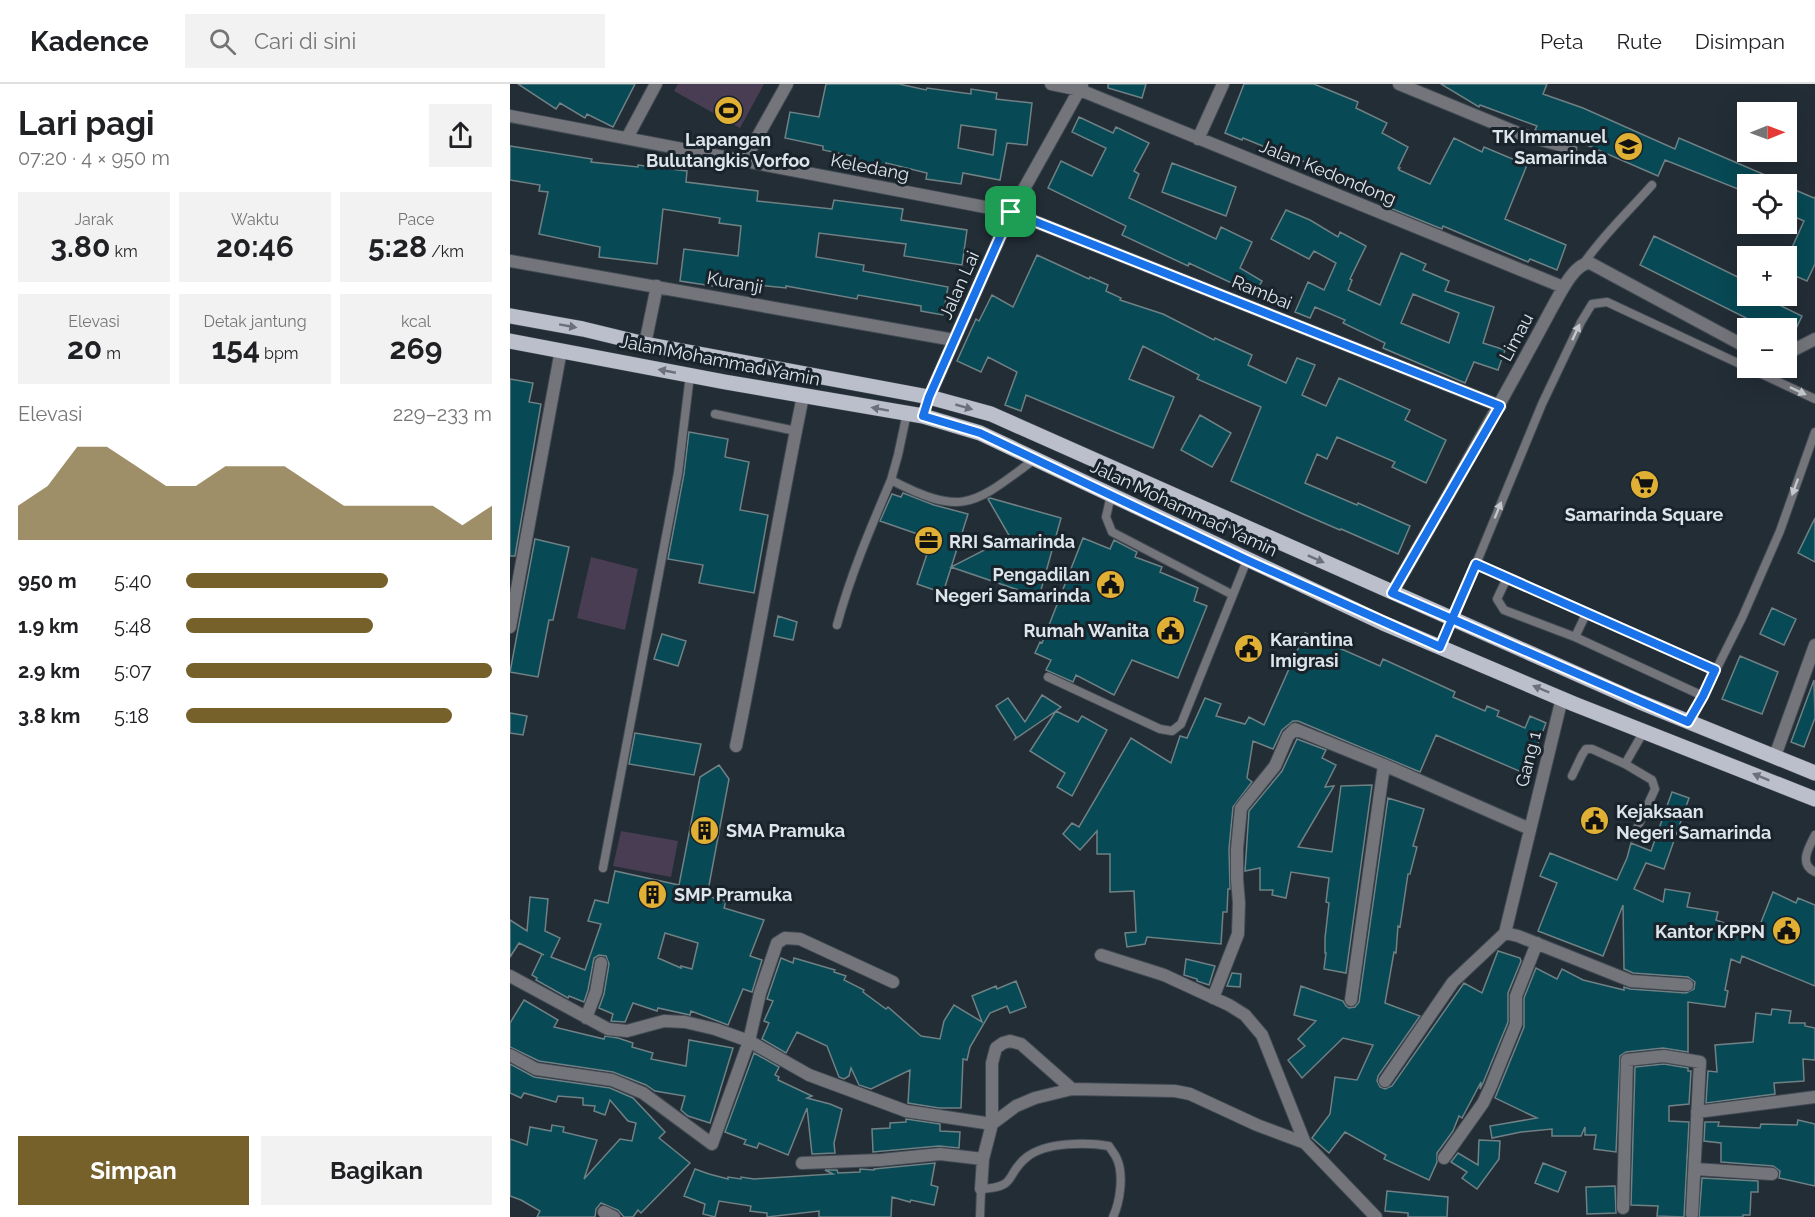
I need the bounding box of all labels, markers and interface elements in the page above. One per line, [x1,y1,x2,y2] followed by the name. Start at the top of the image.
[185,14,605,68] search box
[30,25,149,58] text: Kadence
[206,25,239,58] icon: search
[254,28,356,54] text: Cari di sini
[1540,29,1584,54] text: Peta
[1617,29,1662,54] text: Rute
[1695,29,1785,54] text: Disimpan
[712,94,744,126] sports icon: Lapangan Bulutangkis Vorfoo
[1737,102,1797,162] north arrow
[1737,102,1797,378] map controls
[18,104,155,143] text: Lari pagi
[429,104,492,167] button: share
[1492,126,1607,168] place label: TK Immanuel Samarinda
[646,129,810,171] place label: Lapangan Bulutangkis Vorfoo
[1612,130,1644,162] school or university icon: TK Immanuel Samarinda
[1257,135,1399,209] street label: Jalan Kedondong
[18,146,170,170] text: 07:20 · 4 × 950 m
[829,149,911,185] street label: Keledang
[1737,174,1797,234] button: locate
[985,186,1036,237] pin
[994,195,1027,228] icon: arrive
[74,210,114,229] text: Jarak
[231,210,279,229] text: Waktu
[398,210,434,229] text: Pace
[50,229,110,264] text: 3.80
[216,229,294,264] text: 20:46
[368,229,427,264] text: 5:28
[110,242,138,261] text: km
[427,242,464,261] text: /km
[1737,246,1797,306] button: +
[935,248,983,322] street label: Jalan Lai
[705,267,765,297] street label: Kuranji
[1229,270,1295,314] street label: Rambai
[1495,309,1537,365] street label: Limau
[68,312,120,331] text: Elevasi
[203,312,307,331] text: Detak jantung
[401,312,431,331] text: kcal
[1737,318,1797,378] button: −
[558,322,577,331] one-way arrow
[1571,323,1580,340] one-way arrow
[618,330,822,390] street label: Jalan Mohammad Yamin
[67,331,102,366] text: 20
[211,331,260,366] text: 154
[390,331,442,366] text: 269
[102,344,121,363] text: m
[260,344,299,363] text: bpm
[657,366,676,375] one-way arrow
[1790,387,1807,396] one-way arrow
[18,402,82,426] text: Elevasi
[393,402,492,426] text: 229–233 m
[955,403,973,412] one-way arrow
[870,404,889,413] one-way arrow
[1087,455,1281,561] street label: Jalan Mohammad Yamin
[1628,469,1660,501] supermarket icon: Samarinda Square
[1790,478,1800,496] one-way arrow
[1493,501,1503,519] one-way arrow
[1565,504,1724,525] place label: Samarinda Square
[912,525,944,557] office icon: RRI Samarinda
[949,531,1075,552] place label: RRI Samarinda
[1308,554,1326,564] one-way arrow
[935,564,1090,606] place label: Pengadilan Negeri Samarinda
[1095,568,1127,600] public building icon: Pengadilan Negeri Samarinda
[18,569,77,593] text: 950 m
[114,569,152,593] text: 5:40
[18,614,79,638] text: 1.9 km
[114,614,151,638] text: 5:48
[1154,614,1186,646] public building icon: Rumah Wanita
[1023,620,1149,641] place label: Rumah Wanita
[1270,629,1353,671] place label: Karantina Imigrasi
[1233,633,1265,665] public building icon: Karantina Imigrasi
[18,659,80,683] text: 2.9 km
[114,659,151,683] text: 5:07
[1531,684,1549,694] one-way arrow
[18,704,80,728] text: 3.8 km
[114,704,149,728] text: 5:18
[1511,729,1545,789] street label: Gang 1
[1752,772,1770,781] one-way arrow
[1616,801,1771,843] place label: Kejaksaan Negeri Samarinda
[1579,805,1611,837] public building icon: Kejaksaan Negeri Samarinda
[689,814,721,846] building icon: SMA Pramuka
[726,820,845,841] place label: SMA Pramuka
[637,878,669,910] building icon: SMP Pramuka
[674,884,792,905] place label: SMP Pramuka
[1770,915,1802,947] public building icon: Kantor KPPN
[1655,921,1765,942] place label: Kantor KPPN
[18,1136,249,1205] button: Simpan
[261,1136,492,1205] button: Bagikan

